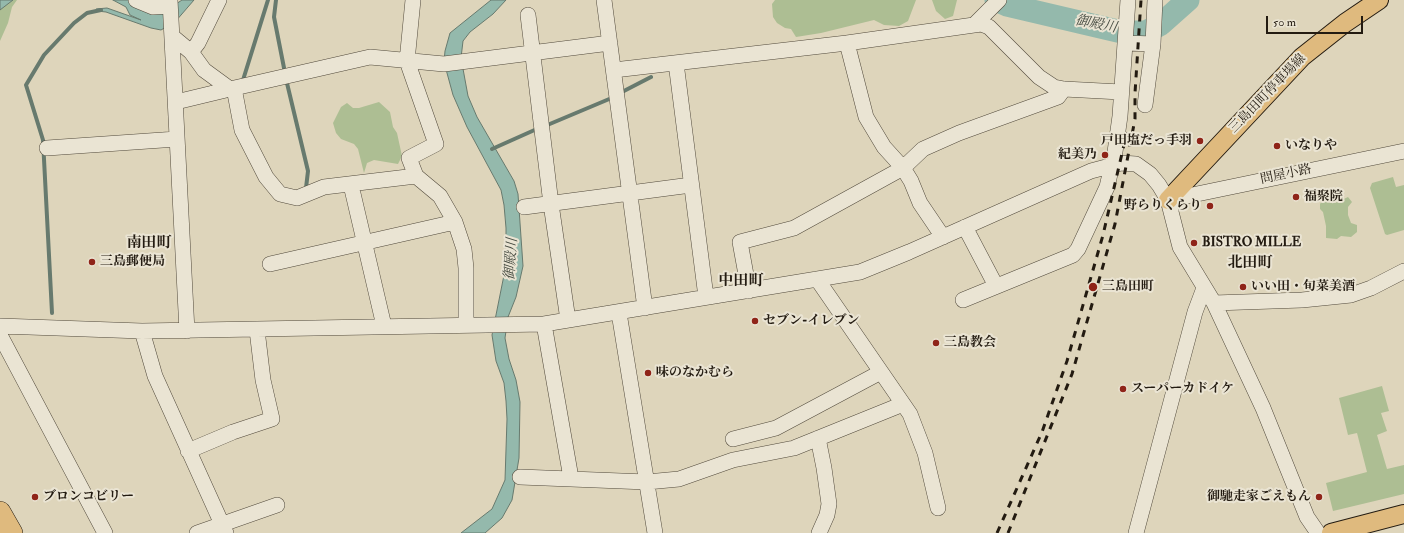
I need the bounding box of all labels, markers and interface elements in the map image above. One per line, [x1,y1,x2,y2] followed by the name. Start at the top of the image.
[1268,8,1365,34] scale bar
[1074,13,1118,37] water label: 御殿川
[1273,15,1296,30] text: 50 m
[1226,51,1310,137] street label: 三島田町停車場線
[1101,133,1192,149] place label: 戸田塩だっ手羽
[1195,136,1205,146] marker: 戸田塩だっ手羽
[1285,138,1337,154] place label: いなりや
[1272,141,1282,151] marker: いなりや
[1058,147,1097,163] place label: 紀美乃
[1100,150,1110,160] marker: 紀美乃
[1259,162,1313,188] street label: 問屋小路
[1304,189,1343,205] place label: 福聚院
[1291,192,1301,202] marker: 福聚院
[1124,198,1202,214] place label: 野らりくらり
[1205,201,1215,211] marker: 野らりくらり
[127,235,171,253] district label: 南田町
[1202,235,1301,251] place label: BISTRO MILLE
[502,237,522,281] water label: 御殿川
[1189,238,1199,248] marker: BISTRO MILLE
[100,254,165,270] place label: 三島郵便局
[1228,255,1272,273] district label: 北田町
[87,257,97,267] marker: 三島郵便局
[719,273,763,291] district label: 中田町
[1102,279,1154,295] place label: 三島田町
[1251,279,1355,295] place label: いい田・旬菜美酒
[1087,281,1099,293] marker: 三島田町
[1238,282,1248,292] marker: いい田・旬菜美酒
[763,313,859,329] place label: セブン-イレブン
[750,316,760,326] marker: セブン-イレブン
[944,335,996,351] place label: 三島教会
[931,338,941,348] marker: 三島教会
[656,365,734,381] place label: 味のなかむら
[643,368,653,378] marker: 味のなかむら
[1131,381,1234,397] place label: スーパーカドイケ
[1118,384,1128,394] marker: スーパーカドイケ
[43,489,134,505] place label: ブロンコビリー
[1207,489,1311,505] place label: 御馳走家ごえもん
[30,492,40,502] marker: ブロンコビリー
[1314,492,1324,502] marker: 御馳走家ごえもん

